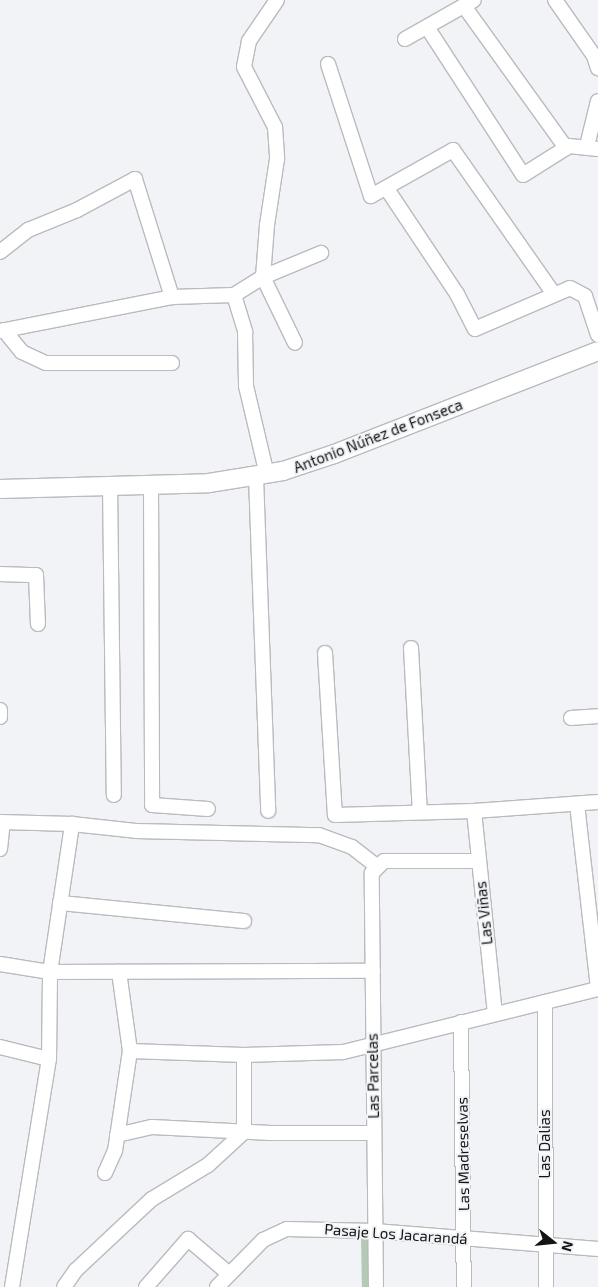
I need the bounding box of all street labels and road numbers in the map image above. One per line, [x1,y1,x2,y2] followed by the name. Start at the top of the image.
[291,395,465,477] street label: Antonio Núñez de Fonseca
[472,880,496,946] street label: Las Viñas
[363,1033,383,1119] street label: Las Parcelas
[453,1097,473,1211] street label: Las Madreselvas
[536,1109,554,1179] street label: Las Dalias
[324,1220,468,1248] street label: Pasaje Los Jacarandá

